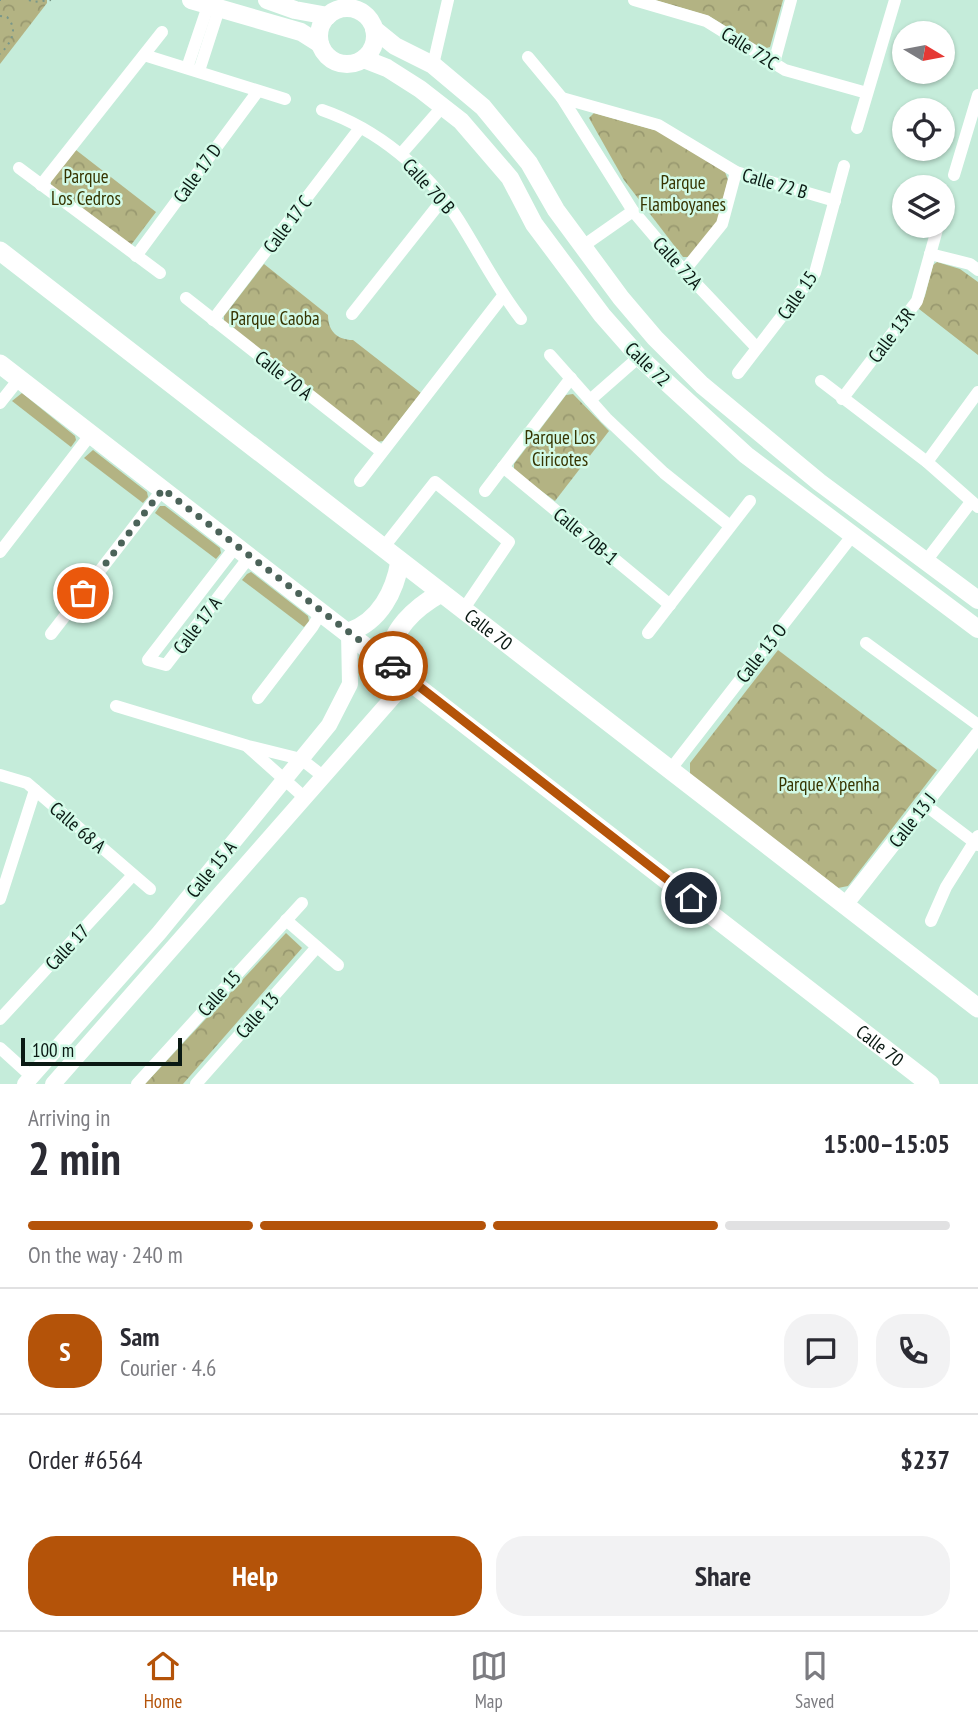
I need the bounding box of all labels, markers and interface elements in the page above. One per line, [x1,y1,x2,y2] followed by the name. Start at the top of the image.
[717,21,783,75] street label: Calle 72C
[892,21,956,84] north arrow
[892,21,955,238] map controls
[892,98,955,161] button: locate
[168,139,226,207] street label: Calle 17 D
[398,153,460,219] street label: Calle 70 B
[740,162,810,204] street label: Calle 72 B
[51,164,121,210] park label: Parque Los Cedros
[640,170,726,216] park label: Parque Flamboyanes
[892,175,955,238] button: layers
[258,190,317,258] street label: Calle 17 C
[648,232,708,294] street label: Calle 72A
[772,266,822,324] street label: Calle 15
[862,303,920,367] street label: Calle 13R
[230,306,320,330] park label: Parque Caoba
[620,337,676,391] street label: Calle 72
[250,345,318,405] street label: Calle 70 A
[525,425,595,471] park label: Parque Los Ciricotes
[549,502,623,570] street label: Calle 70B-1
[53,563,113,623] pin
[64,574,102,612] icon: bag
[168,592,226,658] street label: Calle 17 A
[460,603,517,655] street label: Calle 70
[731,619,791,687] street label: Calle 13 O
[358,631,428,701] courier
[374,647,412,685] icon: car
[778,772,880,796] park label: Parque X'penha
[883,788,941,852] street label: Calle 13 J
[45,796,111,858] street label: Calle 68 A
[181,836,241,902] street label: Calle 15 A
[661,868,721,928] pin
[672,879,710,917] icon: home
[40,919,94,975] street label: Calle 17
[192,965,246,1021] street label: Calle 15
[230,987,284,1043] street label: Calle 13
[851,1019,909,1071] street label: Calle 70
[21,1035,182,1067] scale bar
[32,1038,74,1062] text: 100 m
[28,1103,110,1132] text: Arriving in
[823,1127,950,1160] text: 15:00–15:05
[28,1128,121,1188] text: 2 min
[28,1240,183,1269] text: On the way · 240 m
[784,1314,858,1388] button: chat
[876,1314,950,1388] button: phone
[120,1320,159,1353] text: Sam
[59,1335,71,1368] text: S
[120,1353,216,1382] text: Courier · 4.6
[28,1443,143,1476] text: Order #6564
[900,1443,950,1476] text: $237
[28,1536,482,1616] button: Help
[496,1536,950,1616] button: Share
[144,1647,182,1713] tab: Home
[470,1647,508,1713] tab: Map
[795,1647,834,1713] tab: Saved

